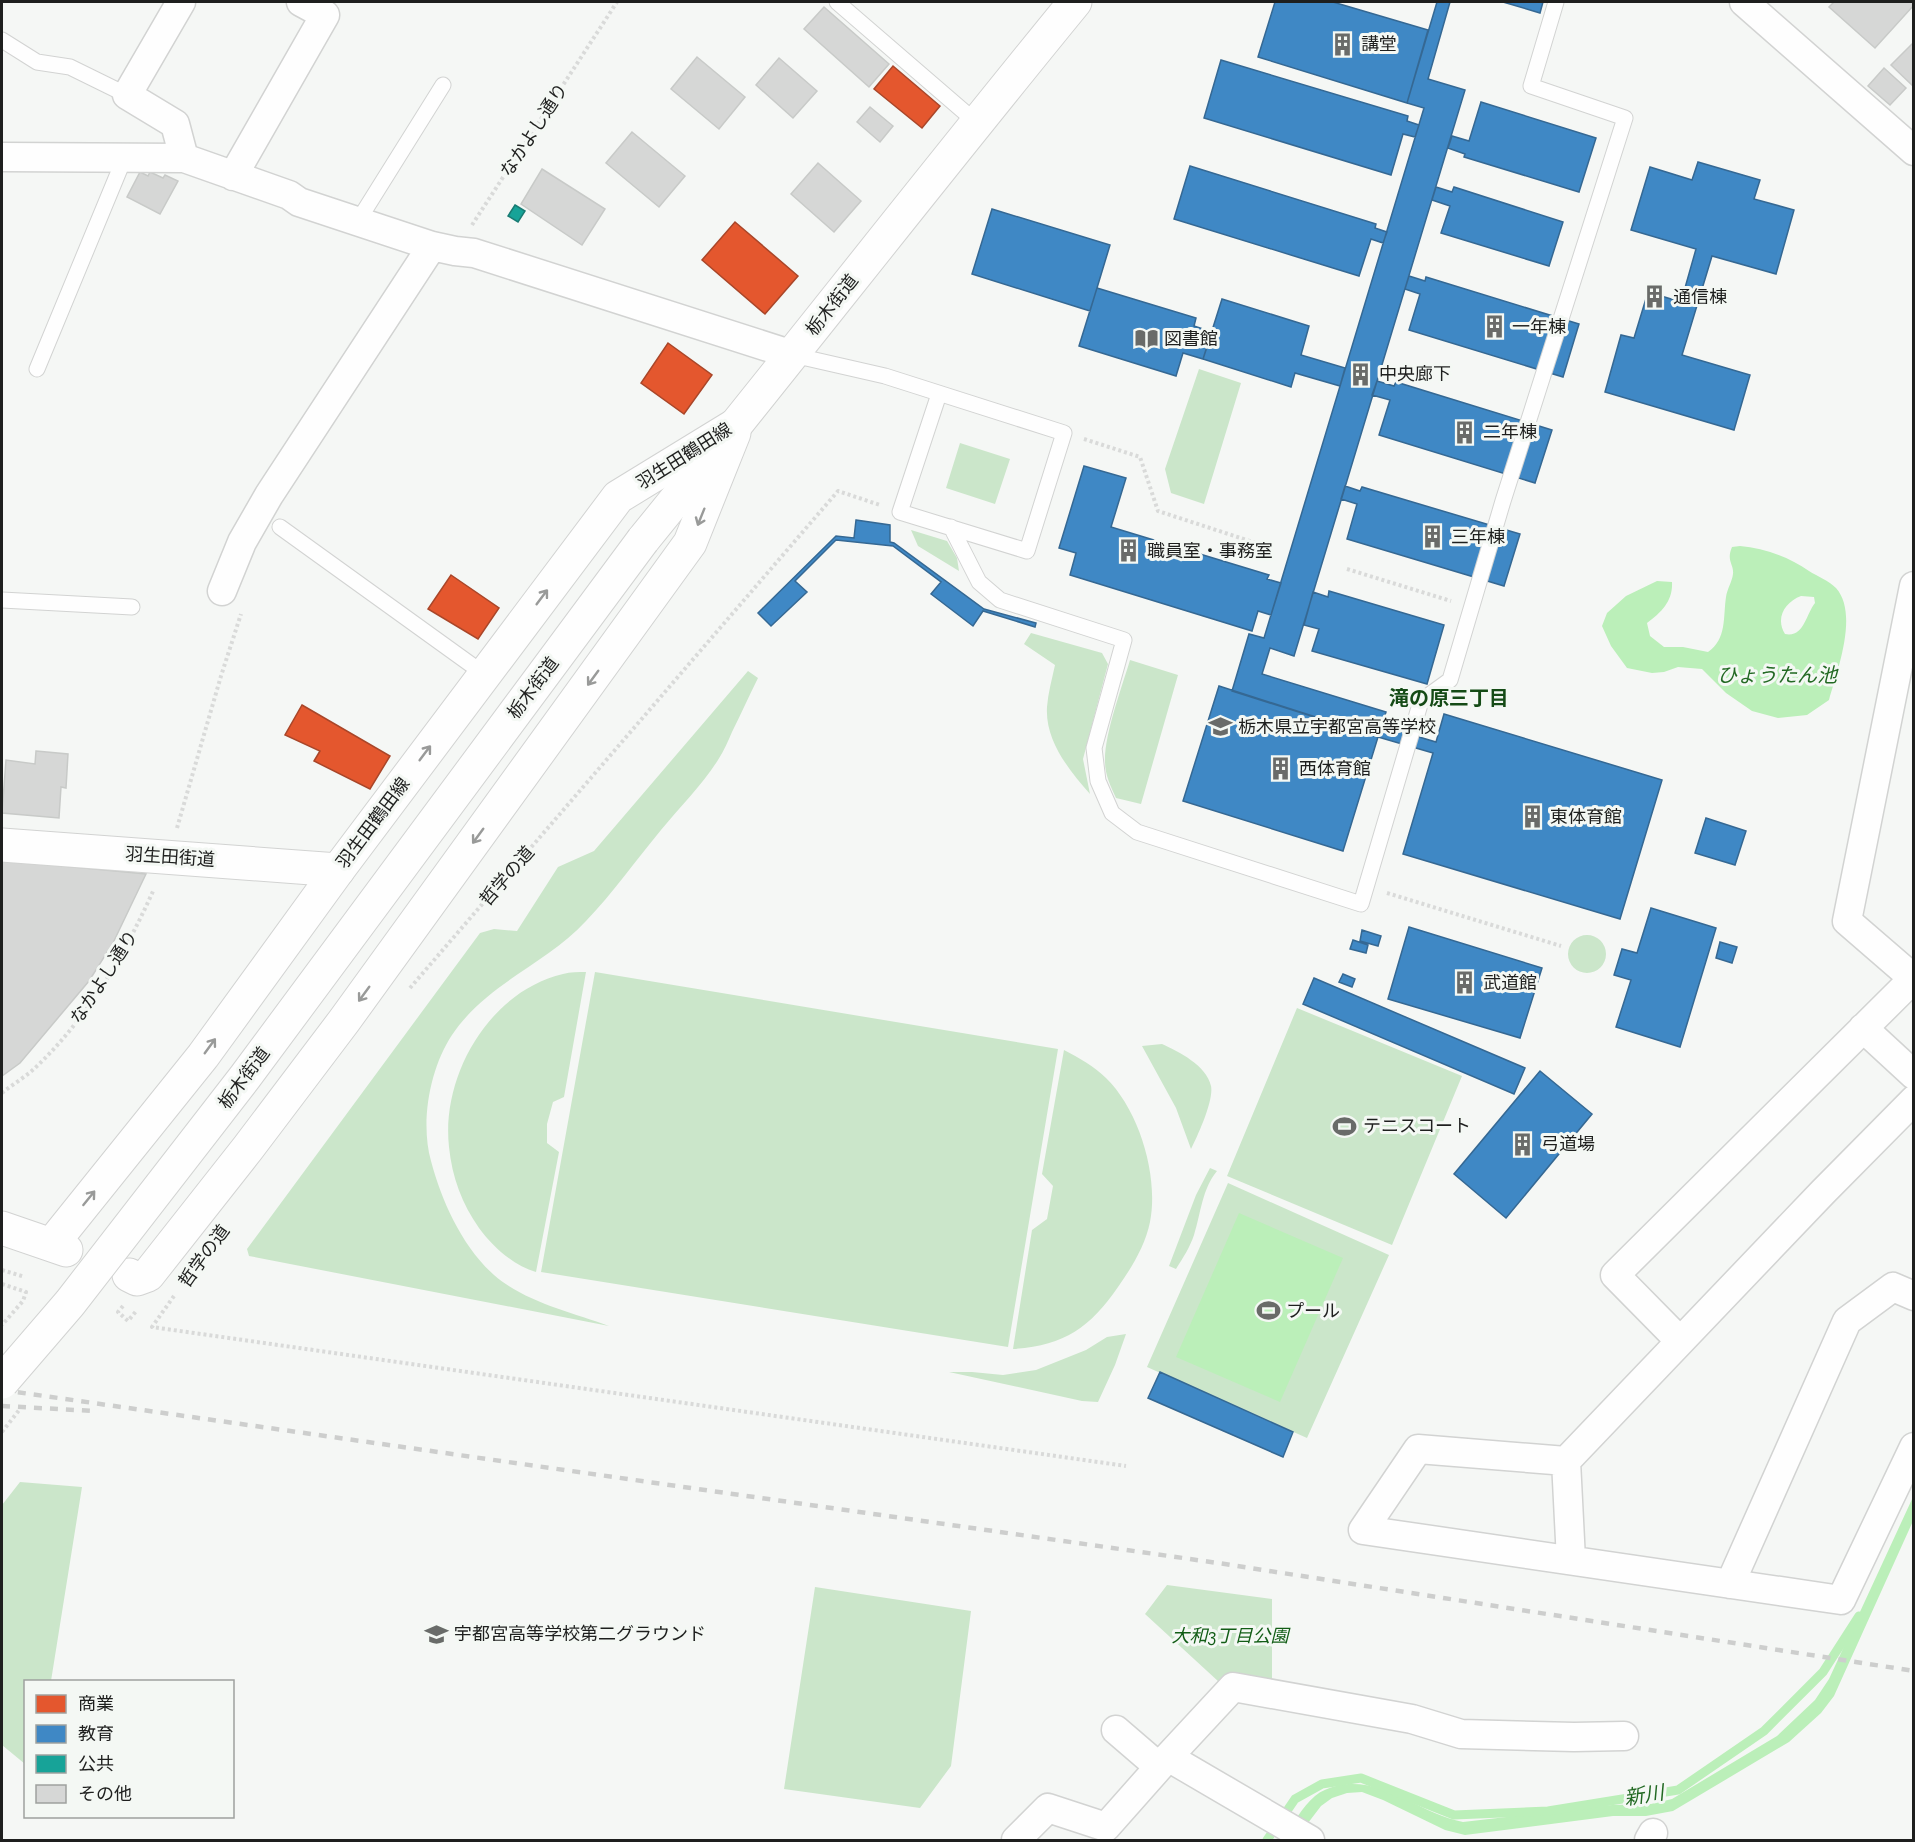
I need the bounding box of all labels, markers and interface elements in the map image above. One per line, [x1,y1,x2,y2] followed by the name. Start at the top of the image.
[1330,31,1356,57] building icon: 講堂
[1361,33,1397,55] place label: 講堂
[496,79,572,181] street label: なかよし通り
[801,270,863,340] street label: 栃木街道
[1642,284,1668,310] building icon: 通信棟
[1673,286,1727,308] place label: 通信棟
[1481,314,1507,340] building icon: 一年棟
[1512,316,1566,338] place label: 一年棟
[1133,326,1159,352] library icon: 図書館
[1164,328,1218,350] place label: 図書館
[1348,361,1374,387] building icon: 中央廊下
[1379,363,1451,385] place label: 中央廊下
[632,418,736,494] street label: 羽生田鶴田線
[1452,419,1478,445] building icon: 二年棟
[1483,421,1537,443] place label: 二年棟
[695,507,706,525] one-way arrow
[1420,524,1446,550] building icon: 三年棟
[1451,526,1505,548] place label: 三年棟
[1116,538,1142,564] building icon: 職員室・事務室
[1147,540,1273,562] place label: 職員室・事務室
[536,590,548,606] one-way arrow
[503,653,563,723] street label: 栃木街道
[1717,663,1839,687] water label: ひょうたん池
[586,669,599,685] one-way arrow
[1389,686,1509,710] district label: 滝の原三丁目
[1207,714,1233,740] school or university icon: 栃木県立宇都宮高等学校
[1238,716,1436,738] place label: 栃木県立宇都宮高等学校
[419,746,432,762] one-way arrow
[1268,756,1294,782] building icon: 西体育館
[1299,758,1371,780] place label: 西体育館
[332,773,414,873] street label: 羽生田鶴田線
[1519,804,1545,830] building icon: 東体育館
[1550,806,1622,828] place label: 東体育館
[472,827,484,843] one-way arrow
[475,842,539,910] street label: 哲学の道
[124,843,216,871] street label: 羽生田街道
[66,926,142,1028] street label: なかよし通り
[1452,970,1478,996] building icon: 武道館
[1483,972,1537,994] place label: 武道館
[358,985,370,1001] one-way arrow
[204,1038,216,1054] one-way arrow
[214,1043,274,1113] street label: 栃木街道
[1332,1113,1358,1139] sports icon: テニスコート
[1363,1115,1471,1137] place label: テニスコート
[1510,1131,1536,1157] building icon: 弓道場
[1541,1133,1595,1155] place label: 弓道場
[82,1190,95,1206] one-way arrow
[174,1220,234,1292] street label: 哲学の道
[1255,1298,1281,1324] sports icon: プール
[1286,1300,1340,1322] place label: プール
[423,1621,449,1647] school or university icon: 宇都宮高等学校第二グラウンド
[454,1623,706,1645] place label: 宇都宮高等学校第二グラウンド
[1171,1625,1292,1647] park label: 大和3丁目公園
[24,1680,234,1818] legend
[78,1693,114,1715] text: 商業
[78,1723,114,1745] text: 教育
[78,1753,114,1775] text: 公共
[1622,1780,1668,1810] water label: 新川
[78,1783,132,1805] text: その他

